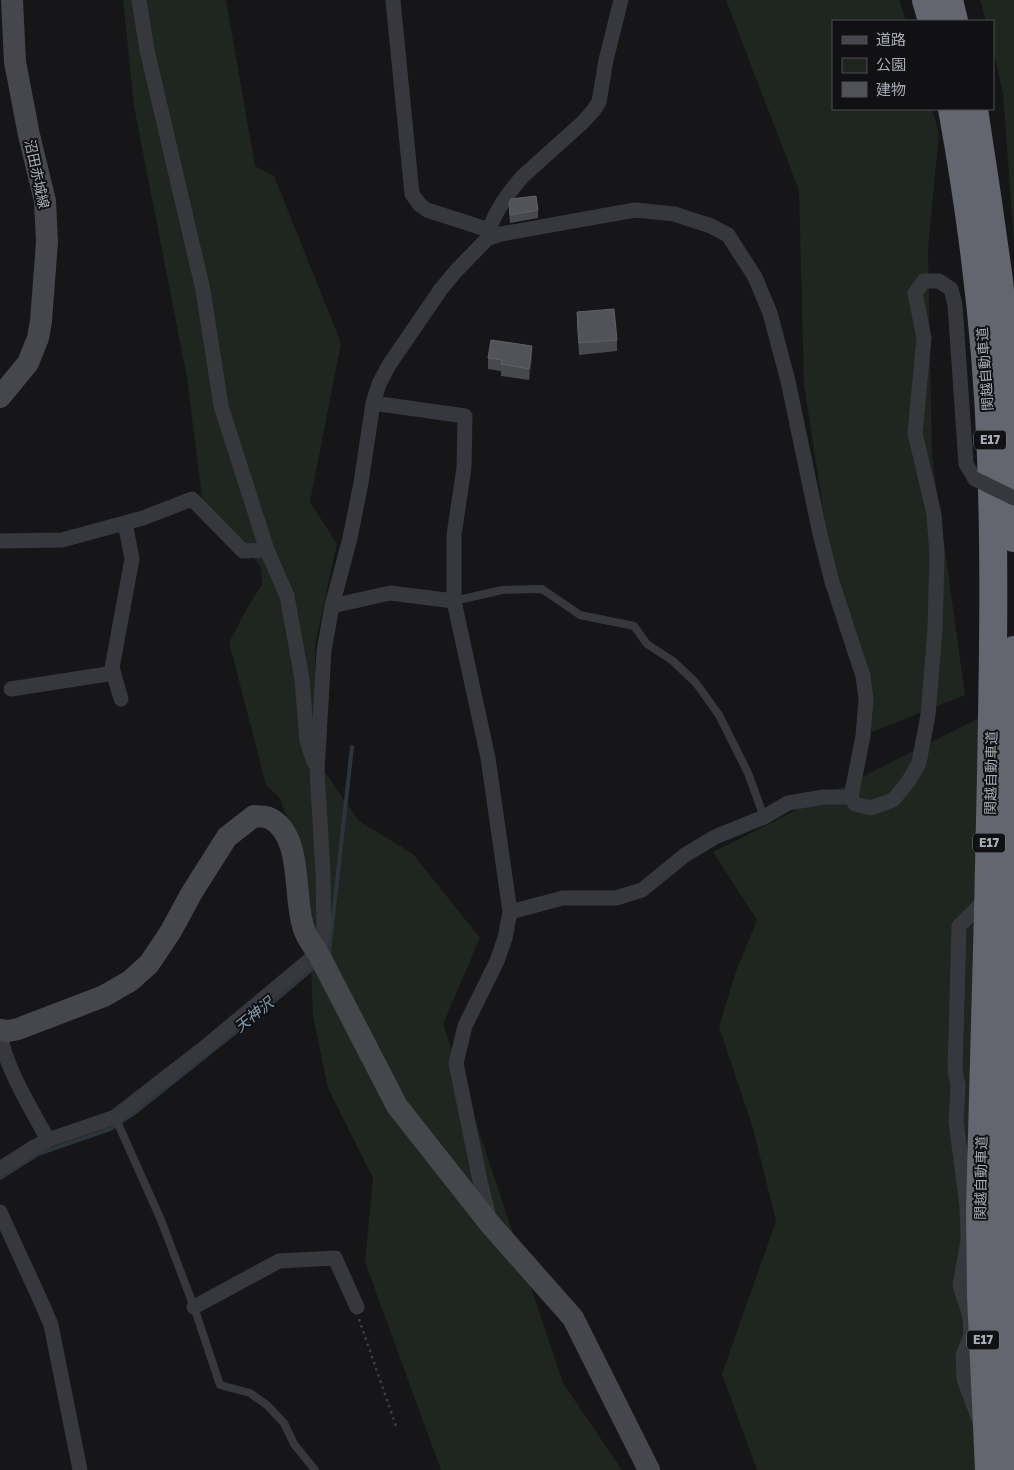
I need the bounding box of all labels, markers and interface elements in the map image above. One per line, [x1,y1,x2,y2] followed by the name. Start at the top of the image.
[832,20,994,110] legend
[876,30,906,48] text: 道路
[876,55,906,73] text: 公園
[876,80,906,98] text: 建物
[22,138,53,210] street label: 沼田赤城線
[973,327,996,412] street label: 関越自動車道
[974,430,1006,450] road number: E17
[981,731,1000,815] street label: 関越自動車道
[973,834,1005,852] road number: E17
[230,992,278,1035] water label: 天神沢
[971,1136,990,1220] street label: 関越自動車道
[967,1330,999,1350] road number: E17

